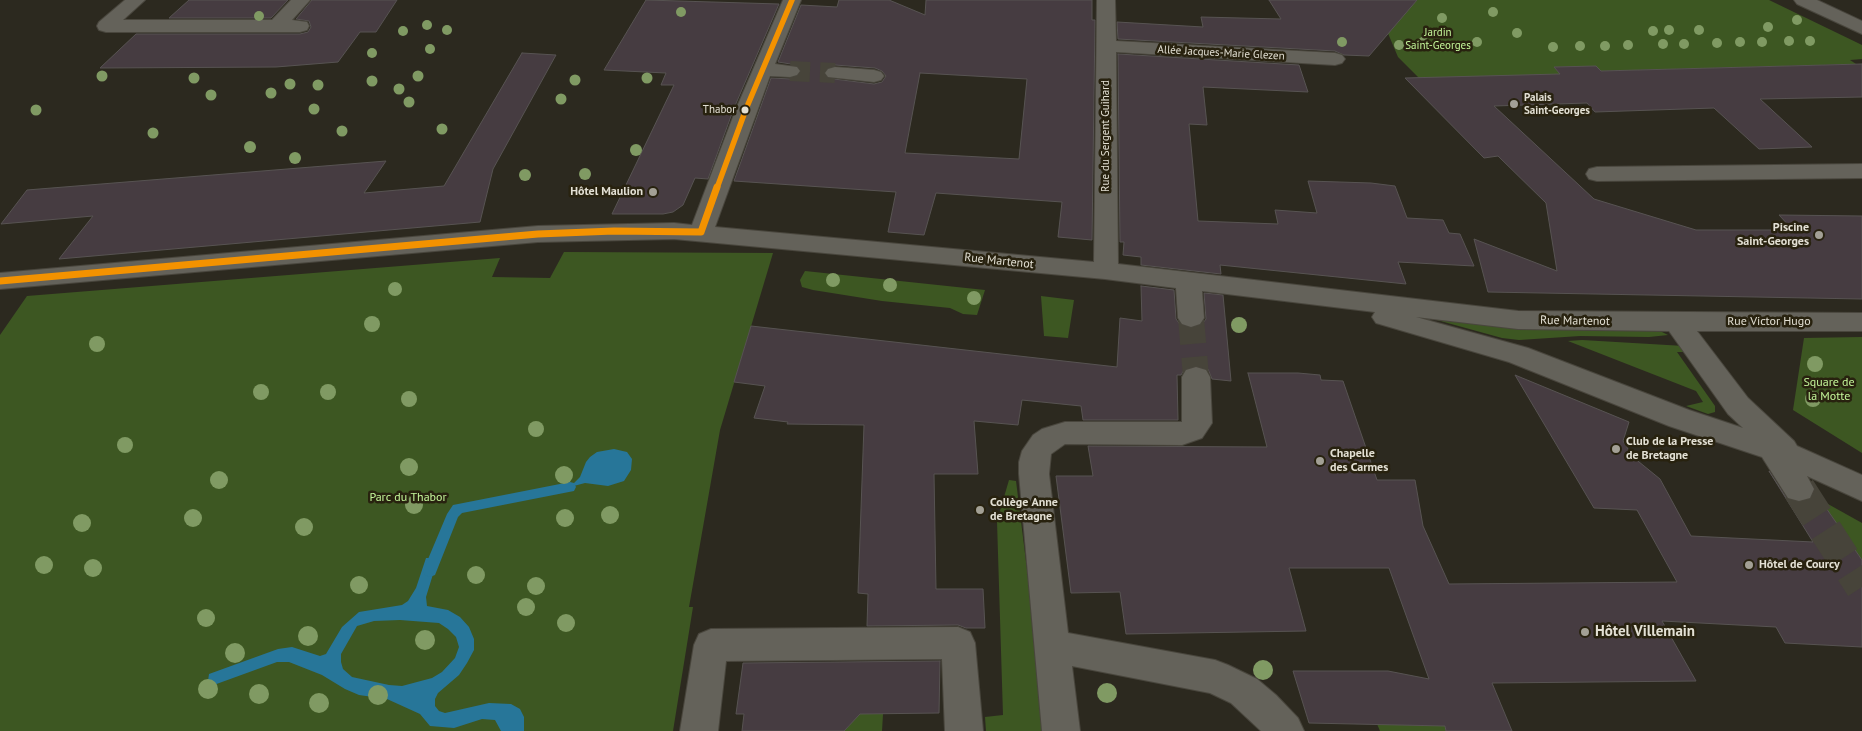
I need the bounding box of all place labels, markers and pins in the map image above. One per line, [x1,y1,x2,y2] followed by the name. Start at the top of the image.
[1524,91,1590,117] place label: Palais Saint-Georges
[1508,98,1520,110] marker: Palais Saint-Georges
[703,103,736,117] place label: Thabor
[740,105,750,115] marker: Thabor
[570,185,643,199] place label: Hôtel Maulion
[647,186,659,198] marker: Hôtel Maulion
[1737,221,1809,249] place label: Piscine Saint-Georges
[1813,229,1825,241] marker: Piscine Saint-Georges
[1626,435,1713,463] place label: Club de la Presse de Bretagne
[1610,443,1622,455] marker: Club de la Presse de Bretagne
[1330,447,1388,475] place label: Chapelle des Carmes
[1314,455,1326,467] marker: Chapelle des Carmes
[990,496,1058,524] place label: Collège Anne de Bretagne
[974,504,986,516] marker: Collège Anne de Bretagne
[1759,558,1840,572] place label: Hôtel de Courcy
[1743,559,1755,571] marker: Hôtel de Courcy
[1595,623,1695,641] place label: Hôtel Villemain
[1579,626,1591,638] marker: Hôtel Villemain

